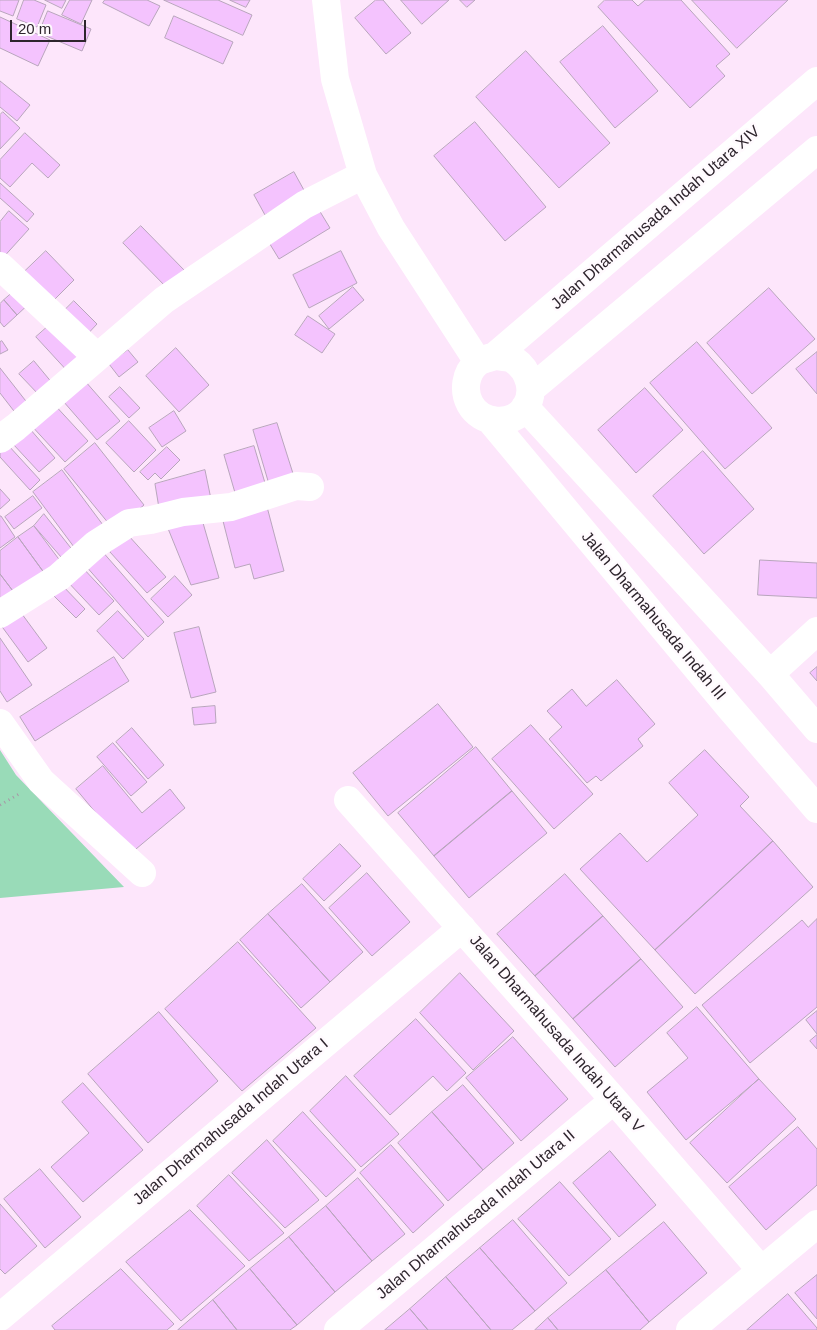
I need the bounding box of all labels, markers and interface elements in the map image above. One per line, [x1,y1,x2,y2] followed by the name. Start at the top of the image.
[12,10,89,42] scale bar
[18,20,51,37] text: 20 m
[548,122,764,314] street label: Jalan Dharmahusada Indah Utara XIV
[577,528,729,704] street label: Jalan Dharmahusada Indah III
[465,931,647,1137] street label: Jalan Dharmahusada Indah Utara V
[129,1035,333,1209] street label: Jalan Dharmahusada Indah Utara I
[373,1126,579,1304] street label: Jalan Dharmahusada Indah Utara II

